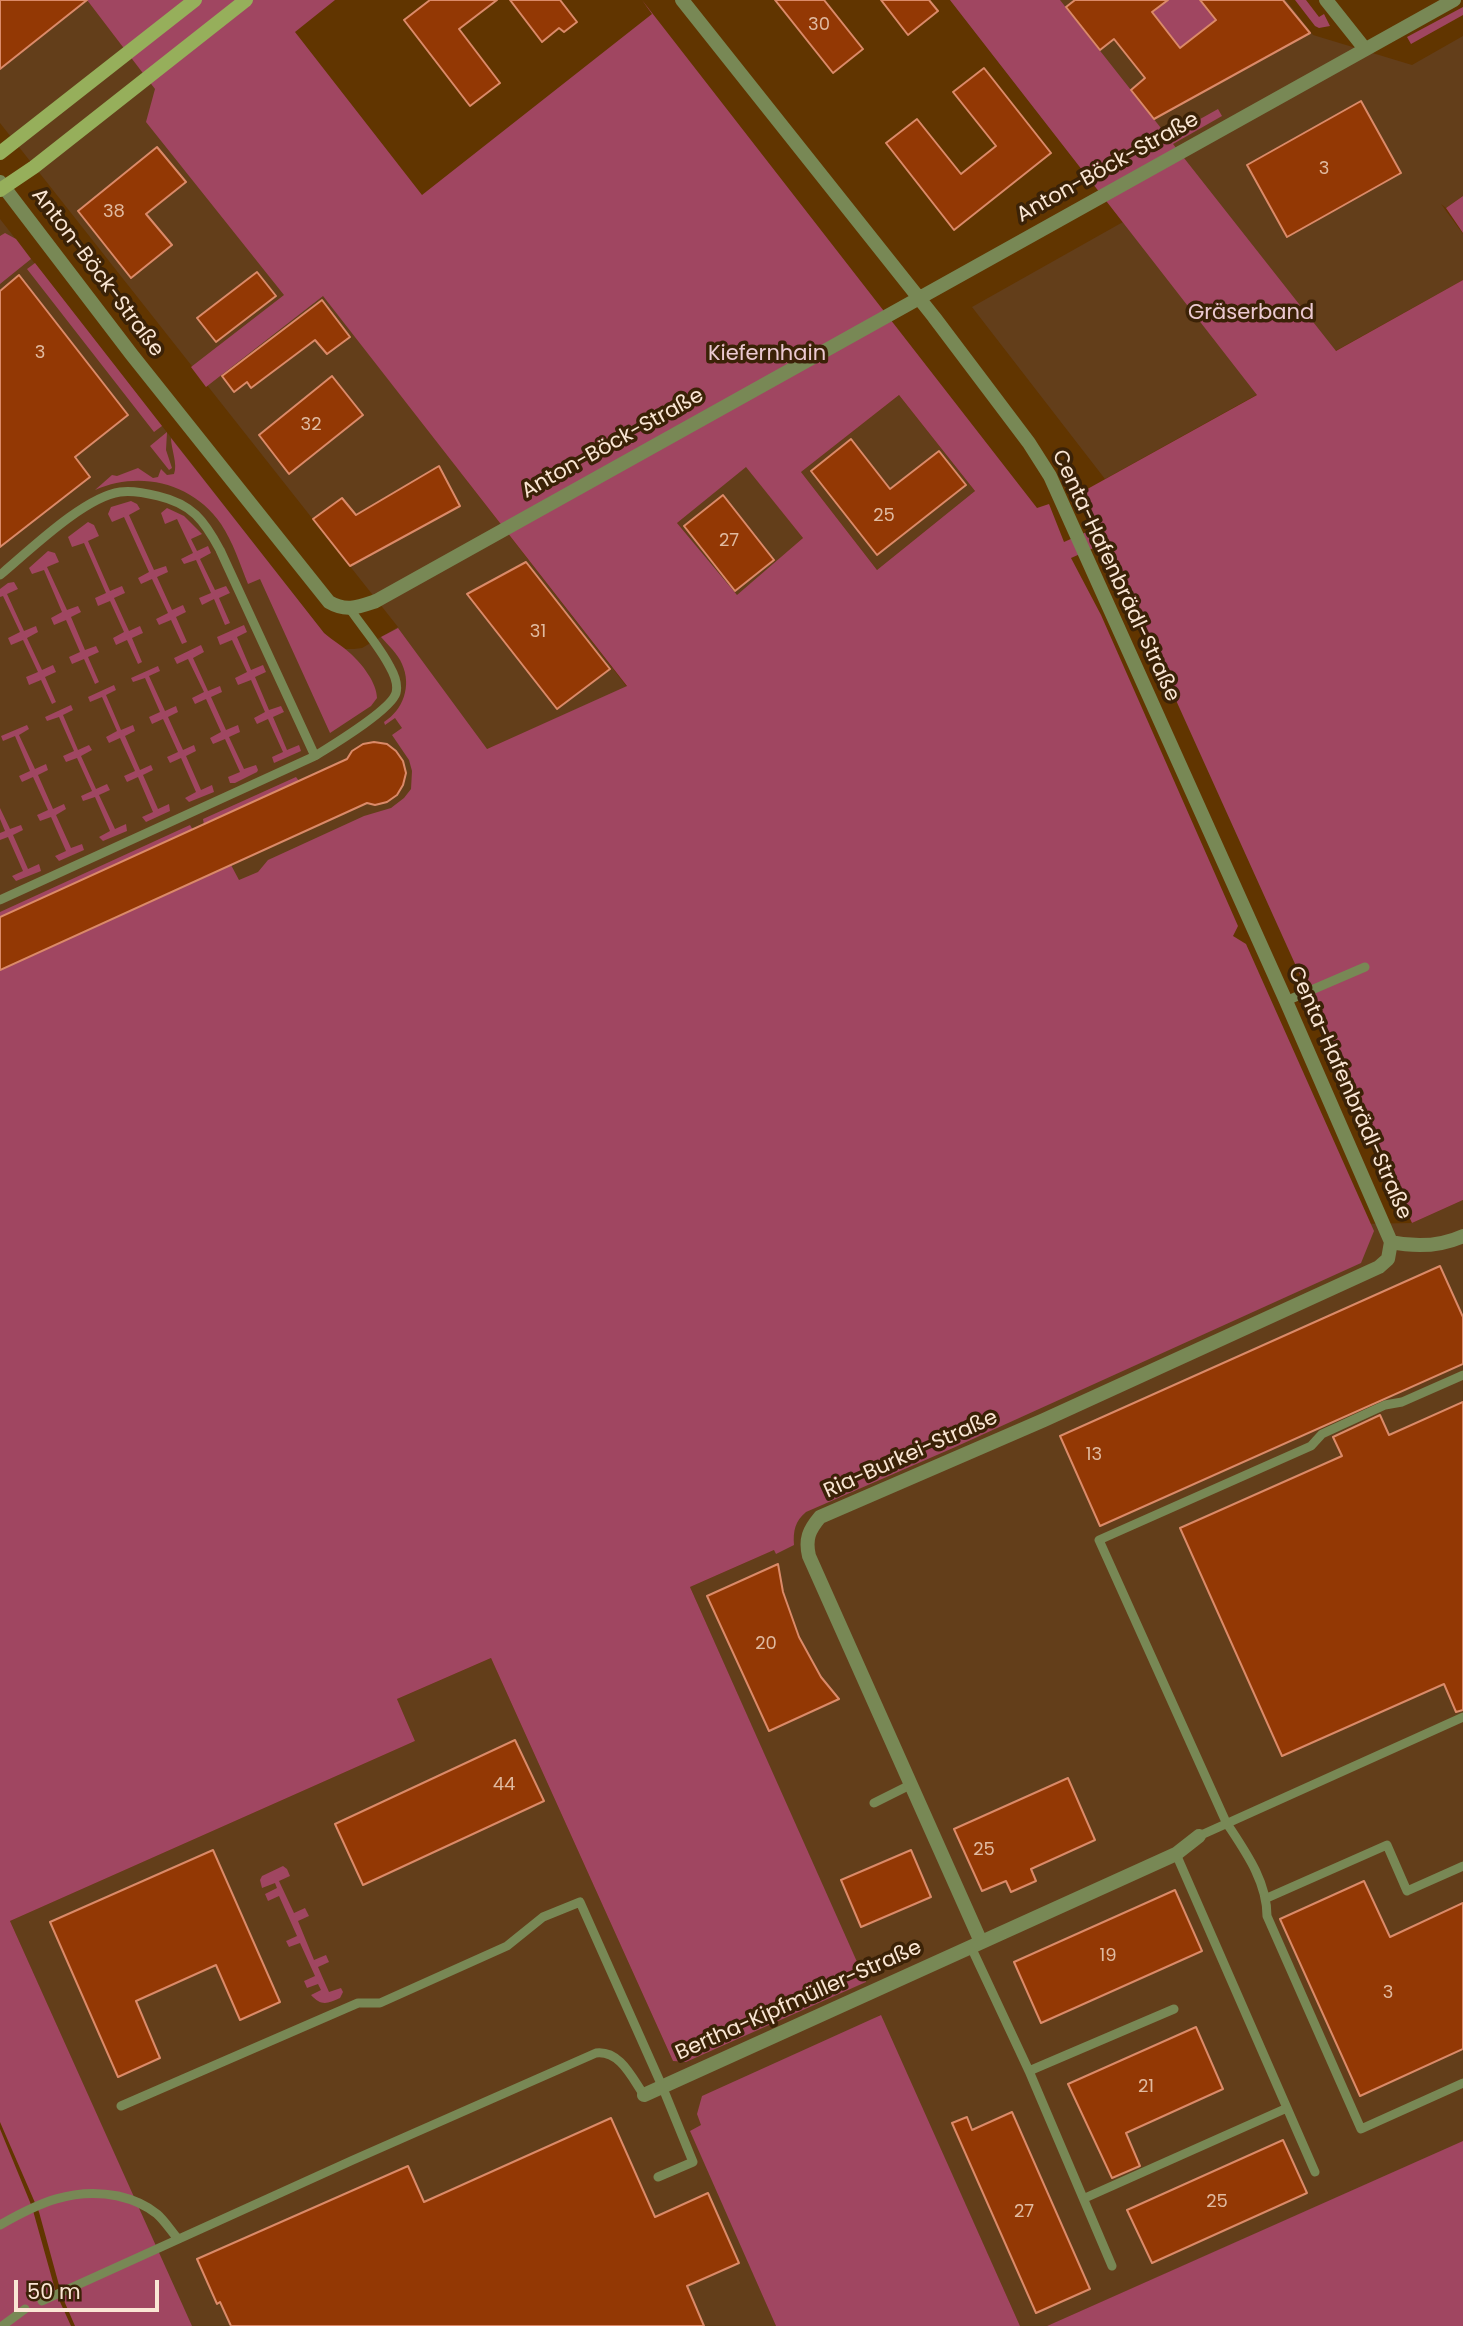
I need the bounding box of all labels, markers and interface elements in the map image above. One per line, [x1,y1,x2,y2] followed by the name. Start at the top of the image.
[808,14,830,36] house number: 30
[1012,107,1204,229] street label: Anton-Böck-Straße
[1319,158,1329,180] house number: 3
[25,184,169,362] street label: Anton-Böck-Straße
[103,201,125,223] house number: 38
[1188,301,1314,327] park label: Gräserband
[35,342,45,364] house number: 3
[708,342,826,368] park label: Kiefernhain
[517,383,709,505] street label: Anton-Böck-Straße
[301,414,321,436] house number: 32
[1046,446,1184,706] street label: Centa-Hafenbrädl-Straße
[873,505,895,527] house number: 25
[719,530,739,552] house number: 27
[530,621,546,643] house number: 31
[1282,962,1416,1224] street label: Centa-Hafenbrädl-Straße
[820,1405,1002,1505] street label: Ria-Burkei-Straße
[1086,1444,1102,1466] house number: 13
[755,1633,777,1655] house number: 20
[493,1774,515,1796] house number: 44
[973,1839,995,1861] house number: 25
[672,1935,926,2067] street label: Bertha-Kipfmüller-Straße
[1099,1945,1117,1967] house number: 19
[1383,1982,1393,2004] house number: 3
[1138,2076,1154,2098] house number: 21
[1206,2191,1228,2213] house number: 25
[1014,2201,1034,2223] house number: 27
[18,2266,163,2310] scale bar
[27,2277,81,2306] text: 50 m

